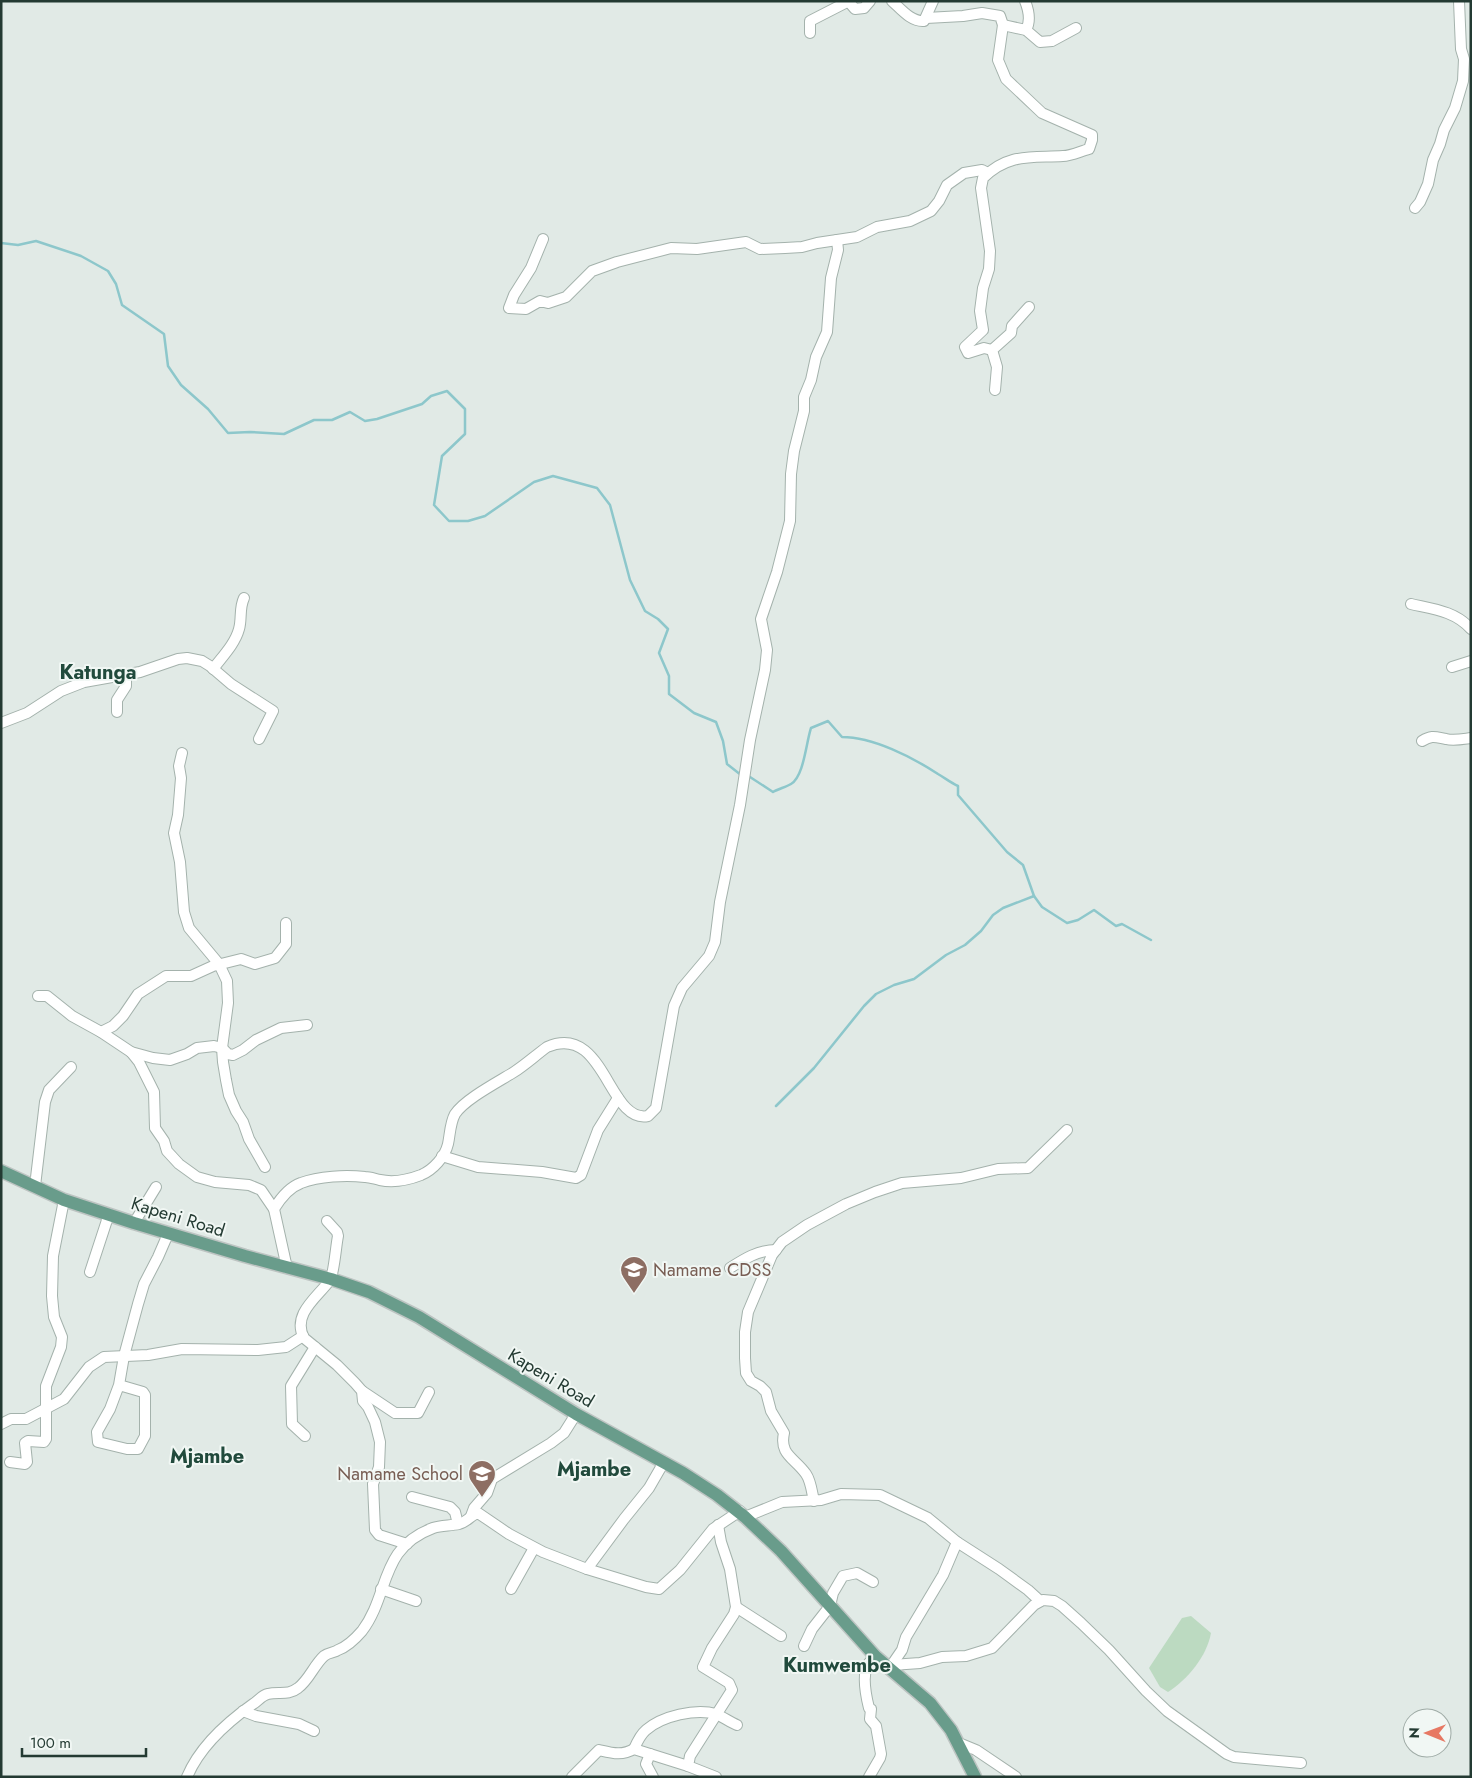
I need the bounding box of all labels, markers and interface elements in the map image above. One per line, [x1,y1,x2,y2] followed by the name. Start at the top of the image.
[59,658,137,687] district label: Katunga
[128,1190,228,1244] street label: Kapeni Road
[619,1255,649,1294] school or university icon: Namame CDSS
[653,1257,771,1283] place label: Namame CDSS
[503,1342,599,1414] street label: Kapeni Road
[170,1442,244,1471] district label: Mjambe
[557,1455,631,1484] district label: Mjambe
[467,1459,497,1498] school or university icon: Namame School
[337,1461,463,1487] place label: Namame School
[783,1651,891,1680] district label: Kumwembe
[1402,1708,1452,1758] north arrow
[22,1726,146,1758] scale bar
[1404,1727,1424,1739] text: N
[30,1732,71,1754] text: 100 m

